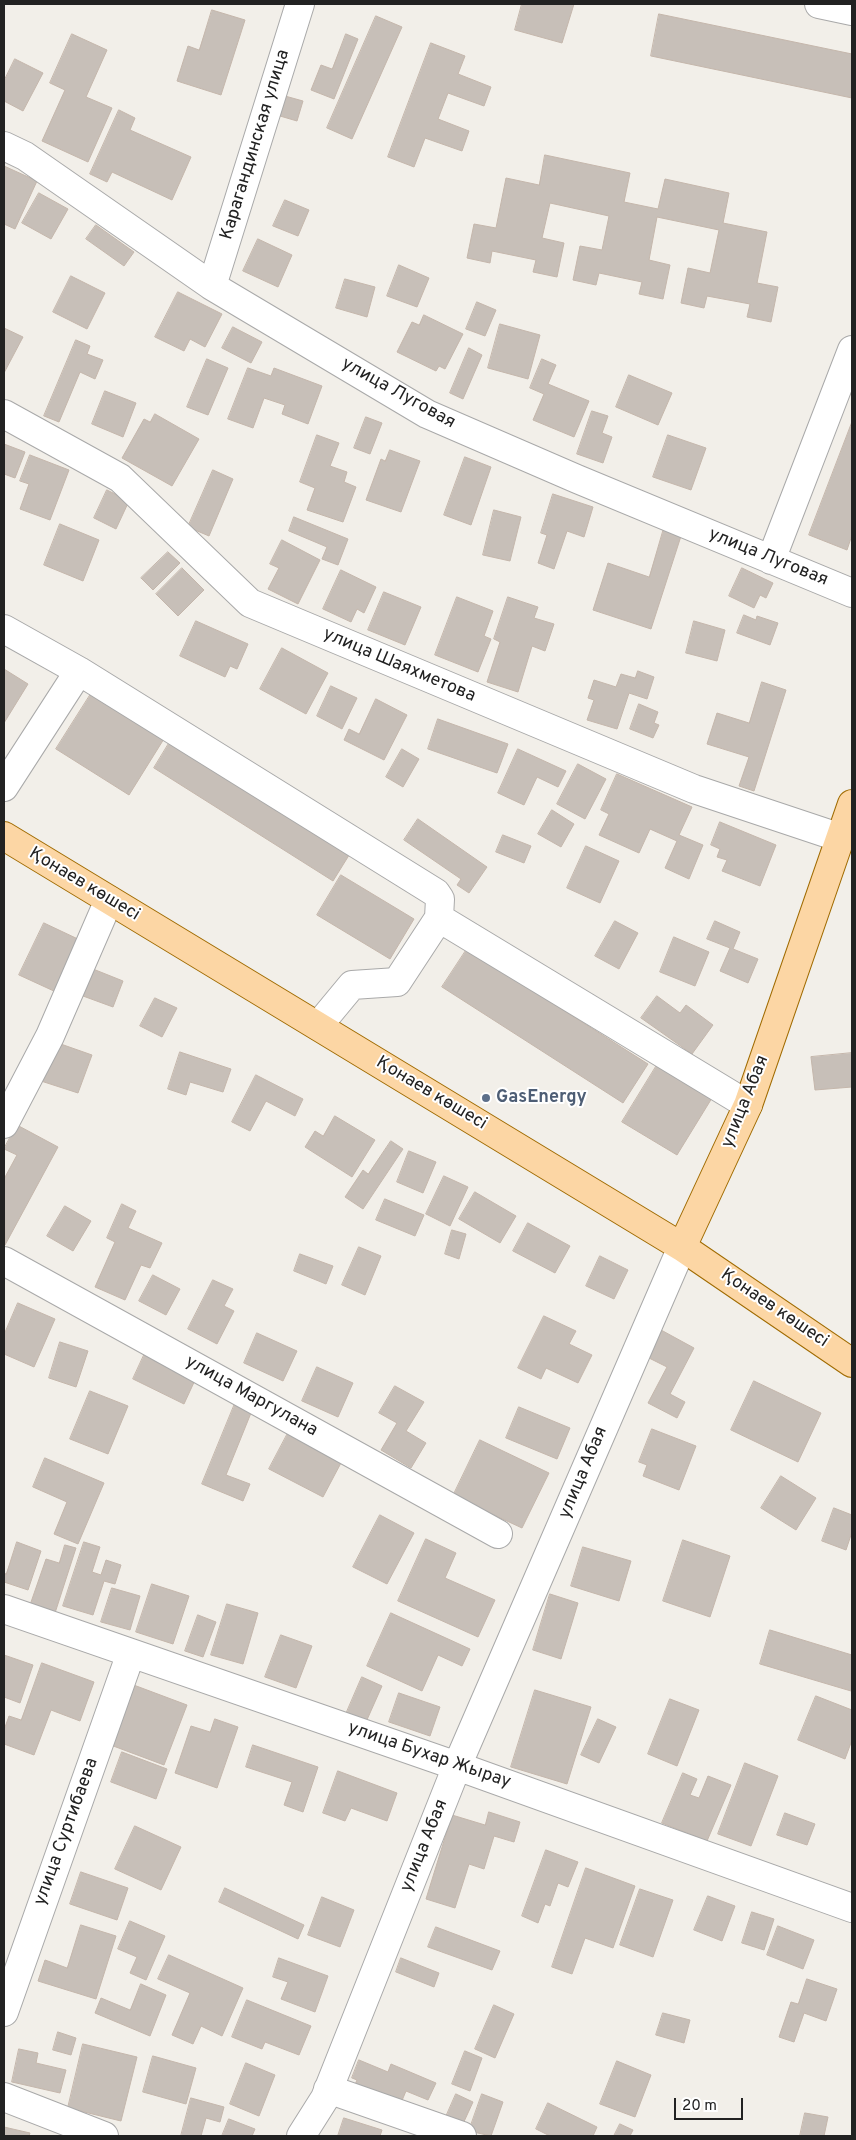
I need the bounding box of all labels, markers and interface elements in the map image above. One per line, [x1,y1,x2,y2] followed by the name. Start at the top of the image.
[217,47,295,243] street label: Карагандинская улица
[337,354,459,434] street label: улица Луговая
[705,524,831,592] street label: улица Луговая
[320,624,478,708] street label: улица Шаяхметова
[25,843,143,927] street label: Қонаев көшесі
[372,1052,490,1136] street label: Қонаев көшесі
[718,1053,774,1151] street label: улица Абая
[496,1087,587,1109] place label: GasEnergy
[480,1092,492,1104] marker: GasEnergy
[716,1265,832,1353] street label: Қонаев көшесі
[181,1352,321,1442] street label: улица Маргулана
[555,1424,613,1522] street label: улица Абая
[345,1718,513,1794] street label: улица Бухар Жырау
[30,1755,104,1909] street label: улица Суртибаева
[397,1797,453,1895] street label: улица Абая
[676,2088,745,2120] scale bar
[682,2097,717,2116] text: 20 m

